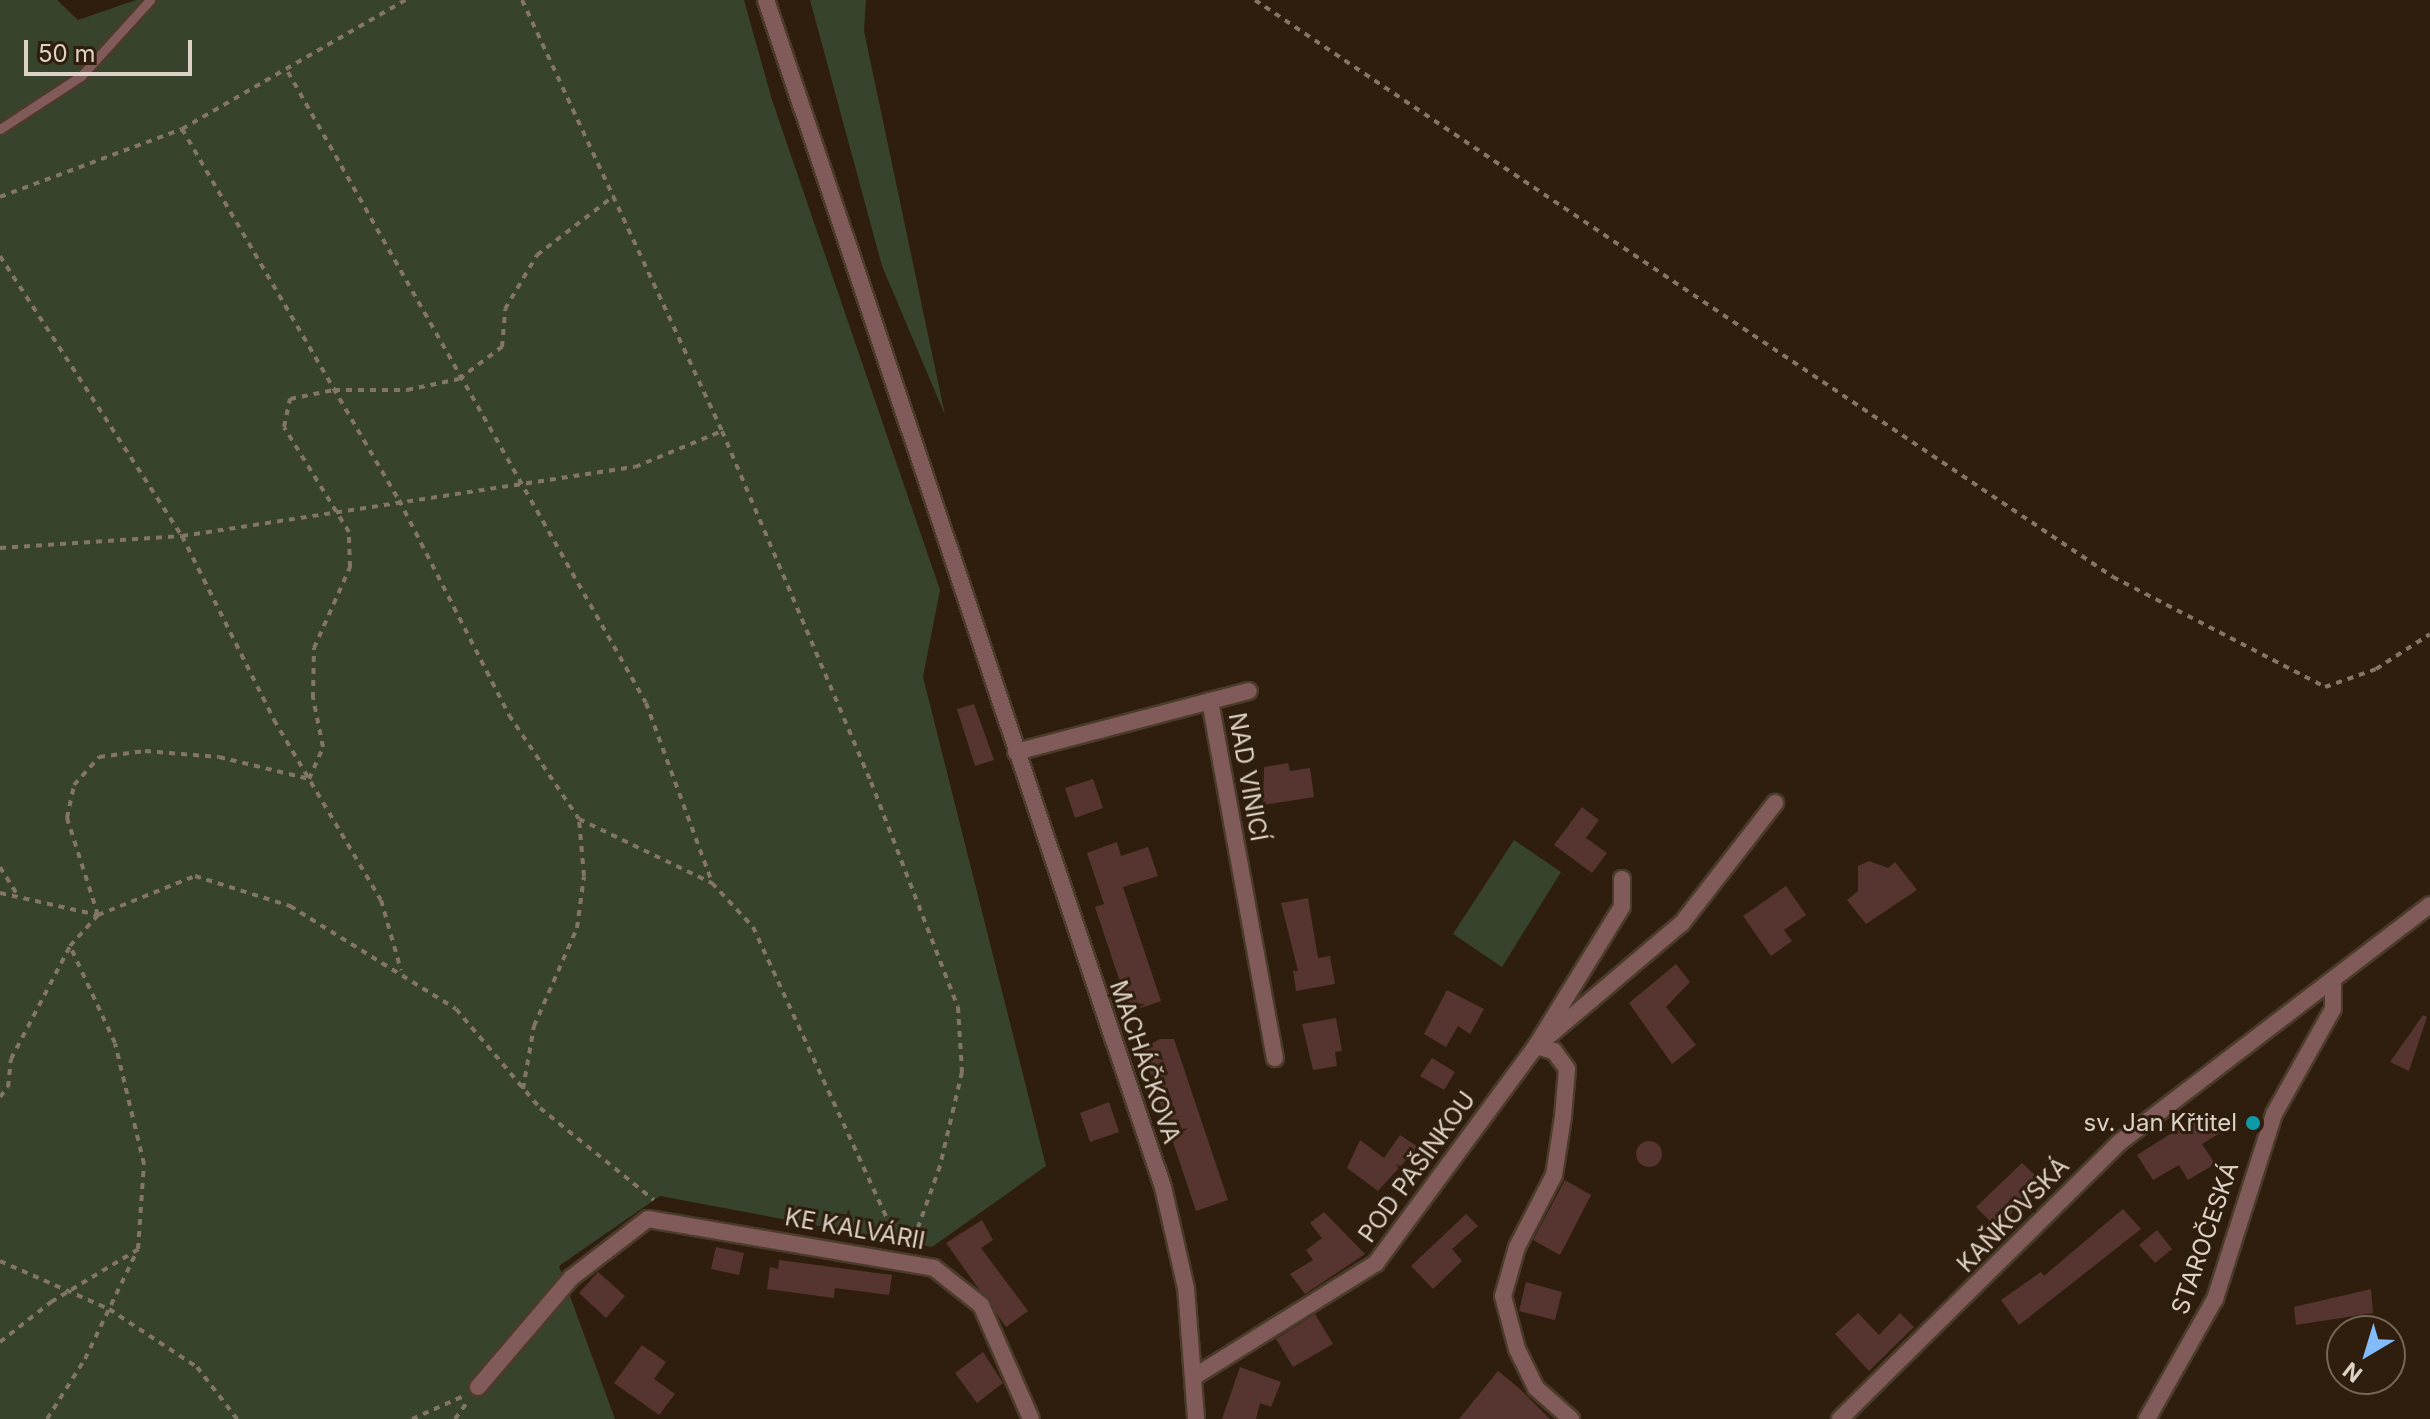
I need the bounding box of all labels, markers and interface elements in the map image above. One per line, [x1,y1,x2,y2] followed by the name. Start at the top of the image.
[28,24,196,74] scale bar
[38,39,96,68] text: 50 m
[1223,710,1273,844] street label: NAD VINICÍ
[1104,977,1186,1147] street label: MACHÁČKOVA
[1353,1086,1481,1248] street label: POD PAŠINKOU
[2084,1109,2237,1137] place label: sv. Jan Křtitel
[2244,1114,2262,1132] marker: sv. Jan Křtitel
[1951,1152,2075,1278] street label: KAŇKOVSKÁ
[2165,1158,2245,1318] street label: STAROČESKÁ
[783,1203,927,1255] street label: KE KALVÁRII
[2326,1315,2406,1395] north arrow
[2338,1357,2367,1388] text: N

